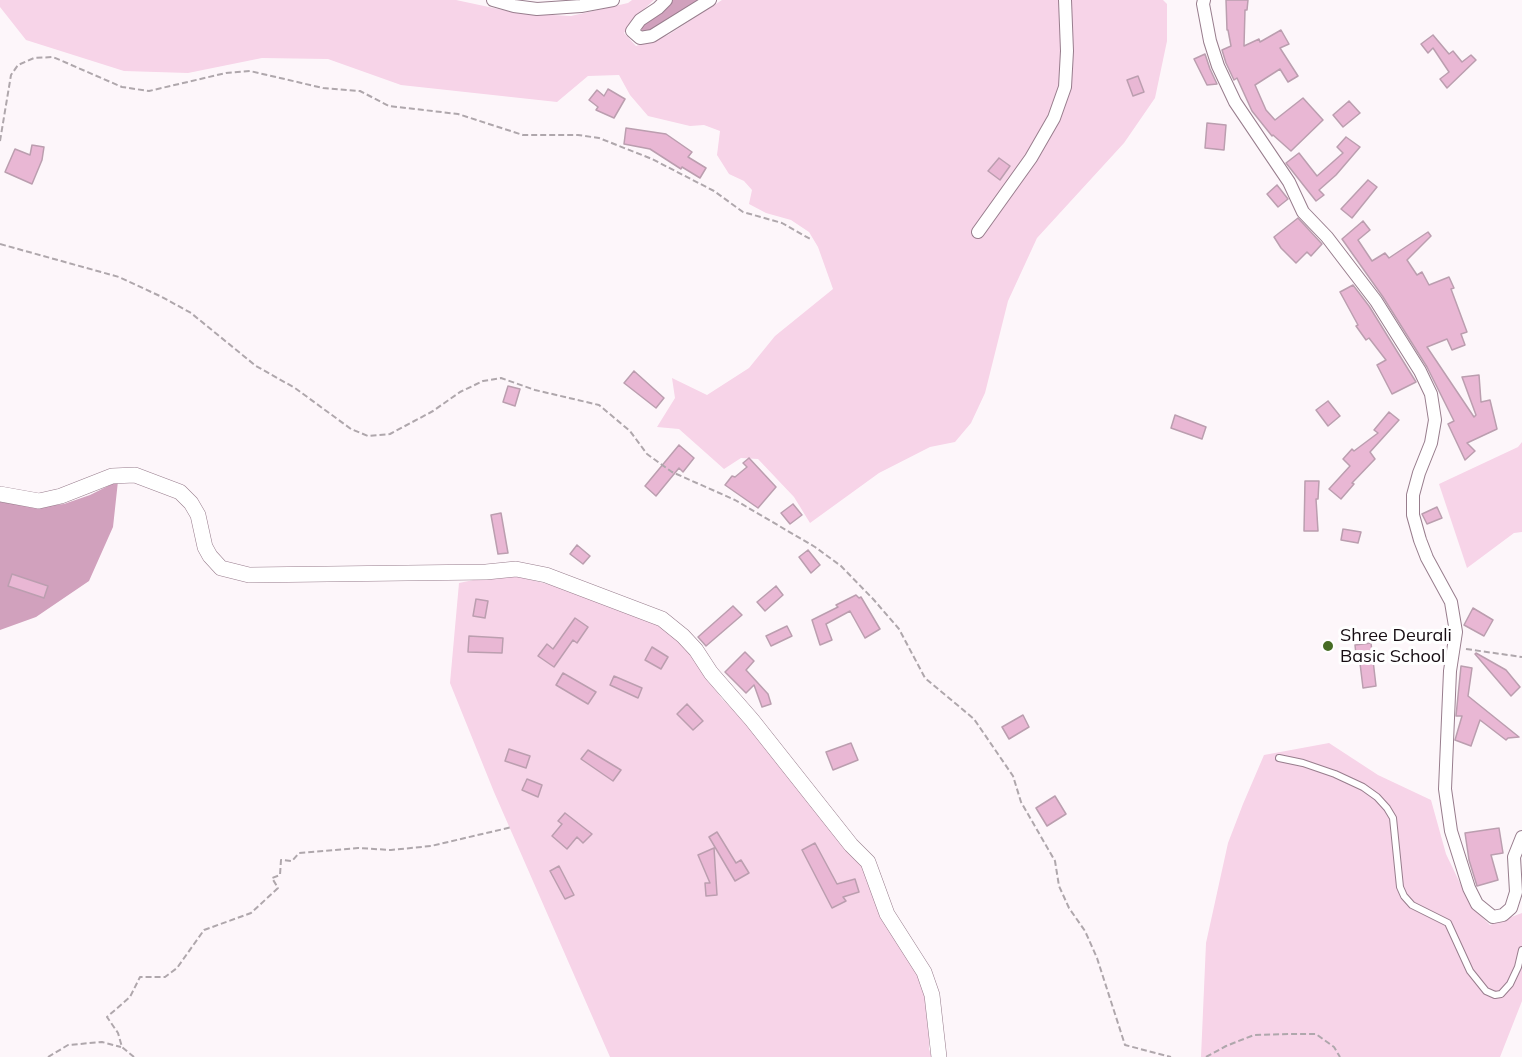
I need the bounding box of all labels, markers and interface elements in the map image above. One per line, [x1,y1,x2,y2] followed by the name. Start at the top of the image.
[1340,625,1452,668] place label: Shree Deurali Basic School
[1321,639,1335,653] marker: Shree Deurali Basic School

